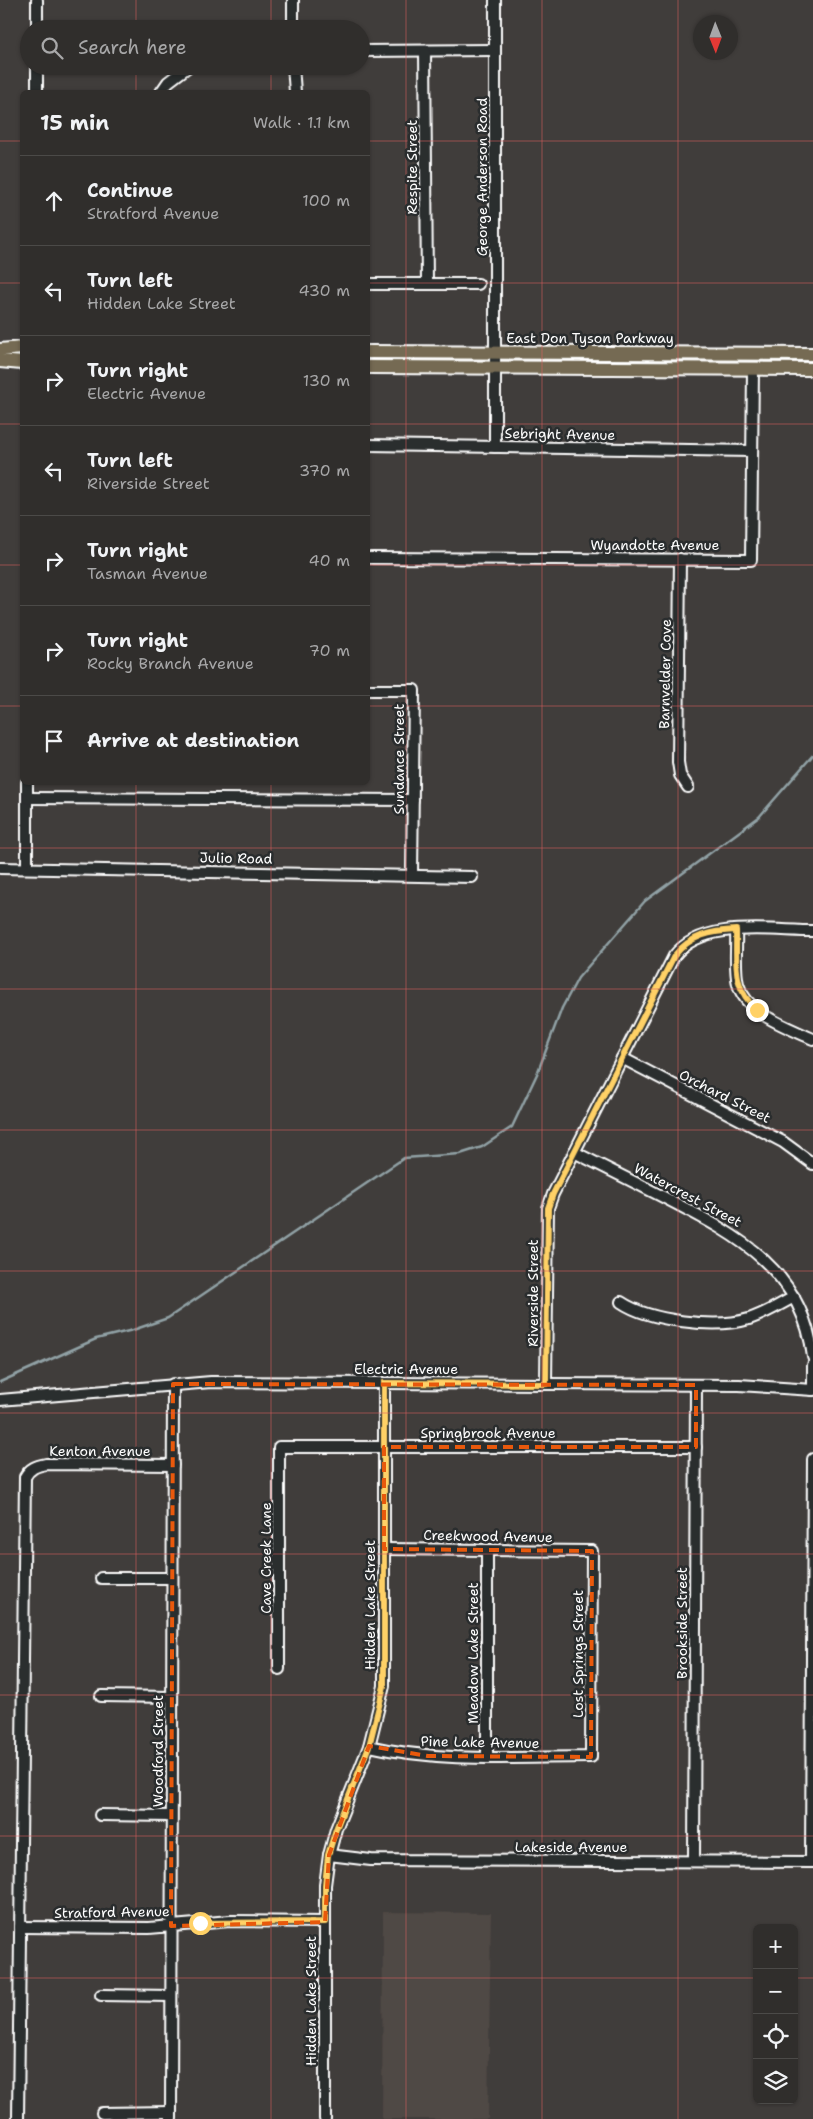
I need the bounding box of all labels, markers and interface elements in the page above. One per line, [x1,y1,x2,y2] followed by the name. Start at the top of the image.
[693,15,738,60] north arrow
[20,20,370,75] search box
[38,34,66,62] icon: search
[78,35,187,60] text: Search here
[473,98,491,256] street label: George Anderson Road
[40,109,109,137] text: 15 min
[253,112,350,133] text: Walk · 1.1 km
[403,120,421,214] street label: Respite Street
[87,178,173,203] text: Continue
[40,187,68,215] icon: ahead
[302,190,350,211] text: 100 m
[87,203,219,224] text: Stratford Avenue
[87,268,173,293] text: Turn left
[40,277,68,305] icon: left
[299,280,350,301] text: 430 m
[87,293,236,314] text: Hidden Lake Street
[506,329,674,347] street label: East Don Tyson Parkway
[87,358,188,383] text: Turn right
[40,367,68,395] icon: right
[303,370,350,391] text: 130 m
[87,383,206,404] text: Electric Avenue
[504,424,616,444] street label: Sebright Avenue
[87,448,173,473] text: Turn left
[40,457,68,485] icon: left
[299,460,350,481] text: 370 m
[87,473,210,494] text: Riverside Street
[591,536,720,554] street label: Wyandotte Avenue
[87,538,188,563] text: Turn right
[40,547,68,575] icon: right
[308,550,350,571] text: 40 m
[87,563,208,584] text: Tasman Avenue
[655,619,675,729] street label: Barnvelder Cove
[87,628,188,653] text: Turn right
[40,637,68,665] icon: right
[309,640,350,661] text: 70 m
[87,653,254,674] text: Rocky Branch Avenue
[390,704,408,814] street label: Sundance Street
[40,727,68,755] icon: arrive
[87,728,299,753] text: Arrive at destination
[199,848,273,868] street label: Julio Road
[746,999,769,1022] route end
[676,1065,774,1127] street label: Orchard Street
[631,1159,745,1231] street label: Watercrest Street
[524,1239,542,1347] street label: Riverside Street
[354,1360,458,1378] street label: Electric Avenue
[420,1424,556,1442] street label: Springbrook Avenue
[49,1442,151,1460] street label: Kenton Avenue
[257,1502,275,1614] street label: Cave Creek Lane
[423,1526,553,1546] street label: Creekwood Avenue
[361,1540,379,1670] street label: Hidden Lake Street
[673,1567,691,1679] street label: Brookside Street
[464,1582,482,1724] street label: Meadow Lake Street
[569,1590,587,1718] street label: Lost Springs Street
[149,1695,167,1807] street label: Woodford Street
[420,1732,540,1752] street label: Pine Lake Avenue
[515,1838,627,1856] street label: Lakeside Avenue
[54,1902,170,1922] street label: Stratford Avenue
[189,1912,212,1935] route start
[753,1924,798,2104] map controls
[753,1924,798,1969] button: +
[302,1936,320,2066] street label: Hidden Lake Street
[753,1969,798,2014] button: −
[753,2014,798,2059] button: locate
[753,2059,798,2104] button: layers

